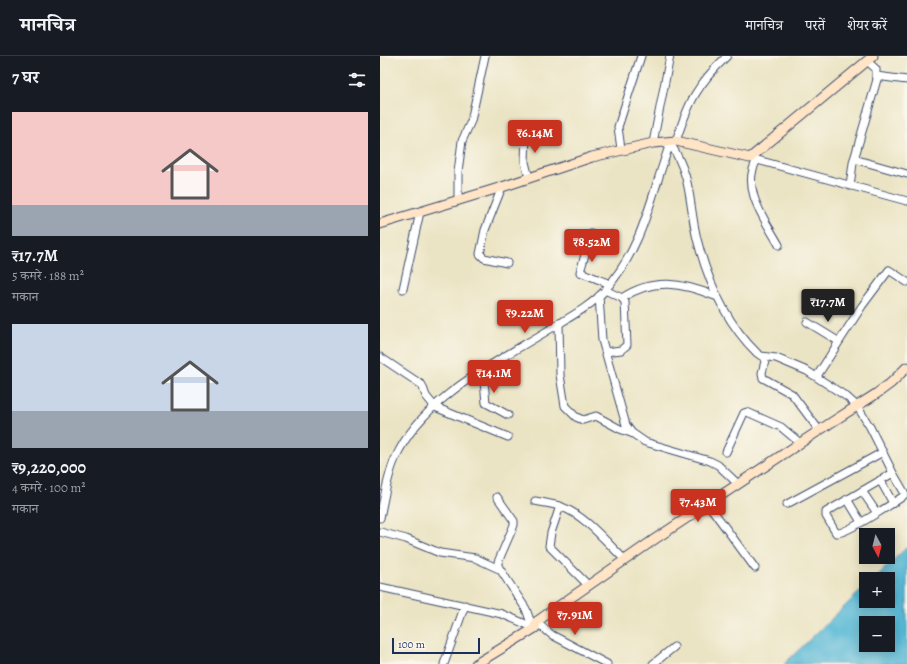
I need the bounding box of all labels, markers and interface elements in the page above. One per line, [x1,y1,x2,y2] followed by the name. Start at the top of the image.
[20,12,75,38] text: मानचित्र
[745,16,783,35] text: मानचित्र
[805,16,825,35] text: परतें
[847,16,887,35] text: शेयर करें
[12,66,39,89] text: 7 घर
[346,69,368,91] icon: filters
[502,120,568,154] pin: ₹6.14M
[517,124,553,141] text: ₹6.14M
[154,138,226,210] icon: home
[559,229,625,263] pin: ₹8.52M
[573,233,611,250] text: ₹8.52M
[12,244,58,267] text: ₹17.7M
[12,267,84,284] text: 5 कमरे · 188 m²
[12,288,38,305] text: मकान
[795,289,861,323] pin: ₹17.7M
[810,293,846,310] text: ₹17.7M
[492,300,558,334] pin: ₹9.22M
[506,304,544,321] text: ₹9.22M
[154,350,226,422] icon: home
[461,360,527,394] pin: ₹14.1M
[477,364,511,381] text: ₹14.1M
[12,456,86,479] text: ₹9,220,000
[12,479,86,496] text: 4 कमरे · 100 m²
[665,489,731,523] pin: ₹7.43M
[680,493,716,510] text: ₹7.43M
[12,500,38,517] text: मकान
[859,528,895,564] north arrow
[859,528,895,652] map controls
[859,572,895,608] button: +
[542,602,608,636] pin: ₹7.91M
[557,606,593,623] text: ₹7.91M
[859,616,895,652] button: −
[392,636,480,655] scale bar
[398,637,425,652] text: 100 m

